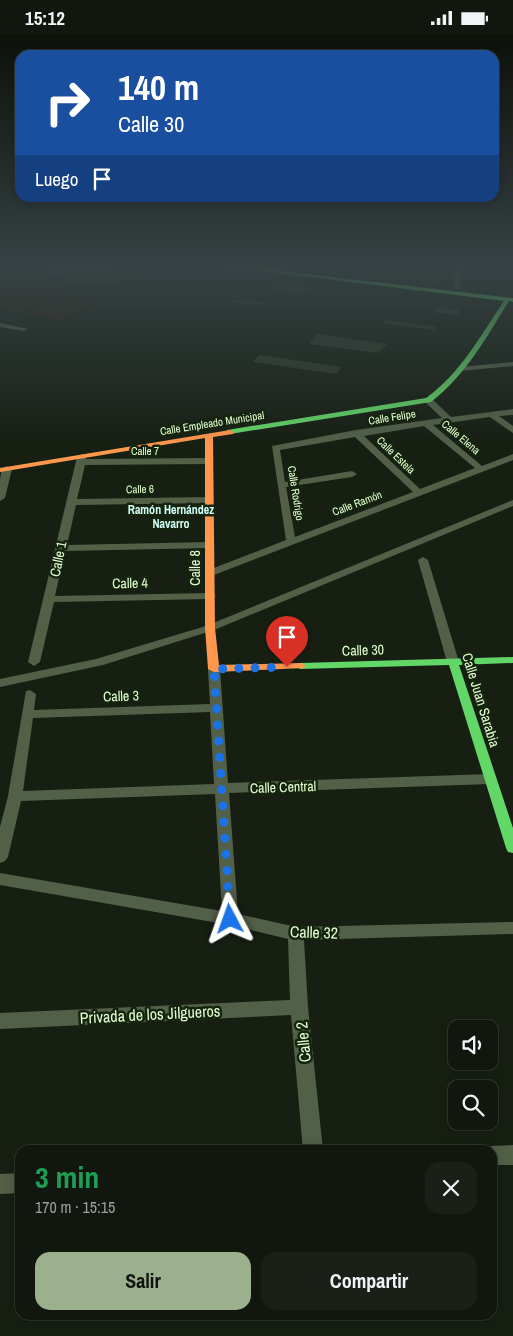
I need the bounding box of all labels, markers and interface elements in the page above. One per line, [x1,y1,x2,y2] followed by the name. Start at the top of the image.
[25,5,65,31] text: 15:12
[118,64,199,111] text: 140 m
[35,70,100,135] icon: right
[118,109,184,139] text: Calle 30
[88,165,116,193] icon: arrive
[35,166,78,192] text: Luego
[367,406,417,428] street label: Calle Felipe
[159,408,265,438] street label: Calle Empleado Municipal
[439,417,483,457] street label: Calle Elena
[374,433,418,477] street label: Calle Estela
[131,444,159,458] street label: Calle 7
[285,465,307,521] street label: Calle Rodrigo
[126,482,154,496] street label: Calle 6
[330,487,384,519] street label: Calle Ramón
[128,502,214,532] district label: Ramón Hernández Navarro
[45,539,71,578] street label: Calle 1
[186,550,204,586] street label: Calle 8
[112,574,149,592] street label: Calle 4
[266,616,308,667] pin
[273,623,301,651] icon: arrive
[342,640,384,660] street label: Calle 30
[458,651,504,750] street label: Calle Juan Sarabia
[103,686,139,706] street label: Calle 3
[250,777,316,797] street label: Calle Central
[203,892,255,944] position arrow
[290,920,338,944] street label: Calle 32
[79,999,221,1029] street label: Privada de los Jilgueros
[448,1020,498,1130] map controls
[448,1020,498,1070] button: sound
[290,1021,316,1063] street label: Calle 2
[448,1080,498,1130] button: search
[35,1157,99,1197] text: 3 min
[425,1162,477,1214] button: close
[35,1196,115,1218] text: 170 m · 15:15
[35,1252,251,1310] button: Salir
[261,1252,477,1310] button: Compartir

